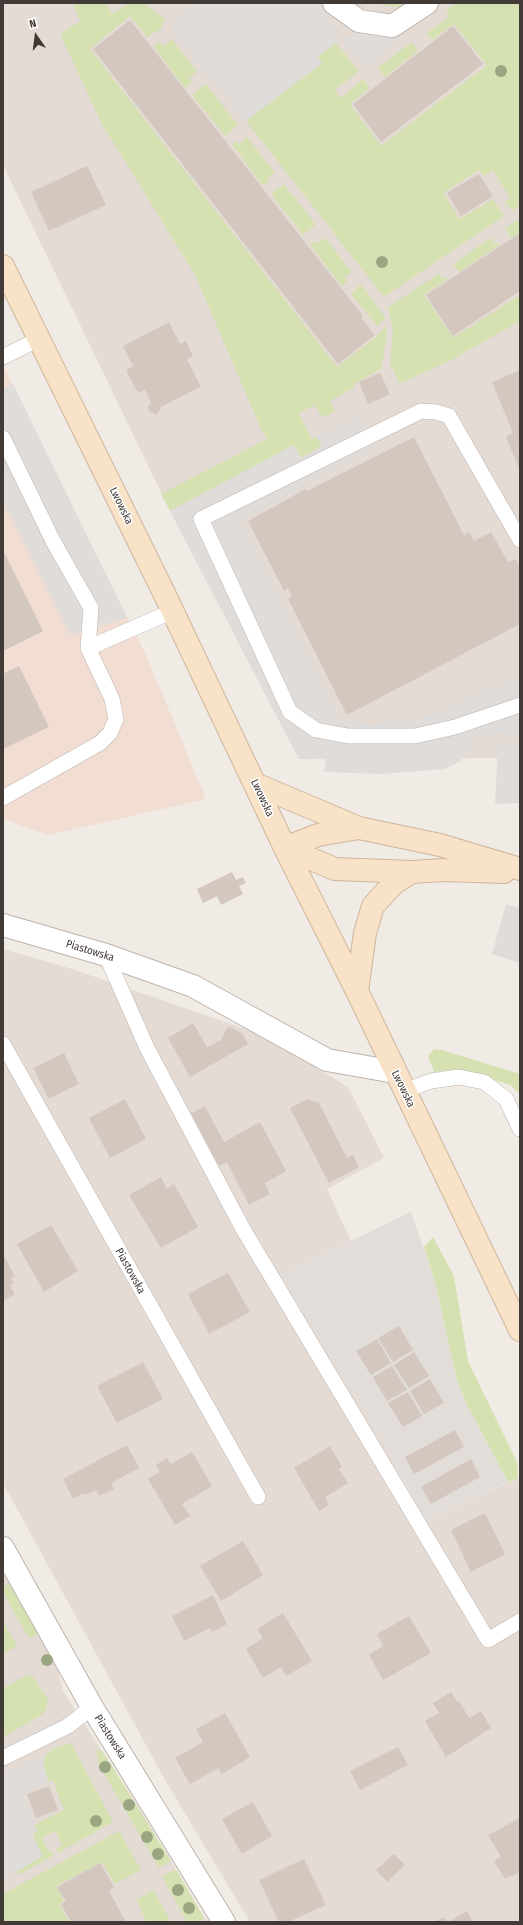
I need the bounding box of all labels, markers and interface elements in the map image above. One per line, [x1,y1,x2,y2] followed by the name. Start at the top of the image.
[16,16,56,56] north arrow
[28,17,38,31] text: N
[106,485,136,527] street label: Lwowska
[248,777,276,819] street label: Lwowska
[64,937,116,965] street label: Piastowska
[388,1068,418,1110] street label: Lwowska
[112,1246,148,1296] street label: Piastowska
[91,1712,129,1762] street label: Piastowska

